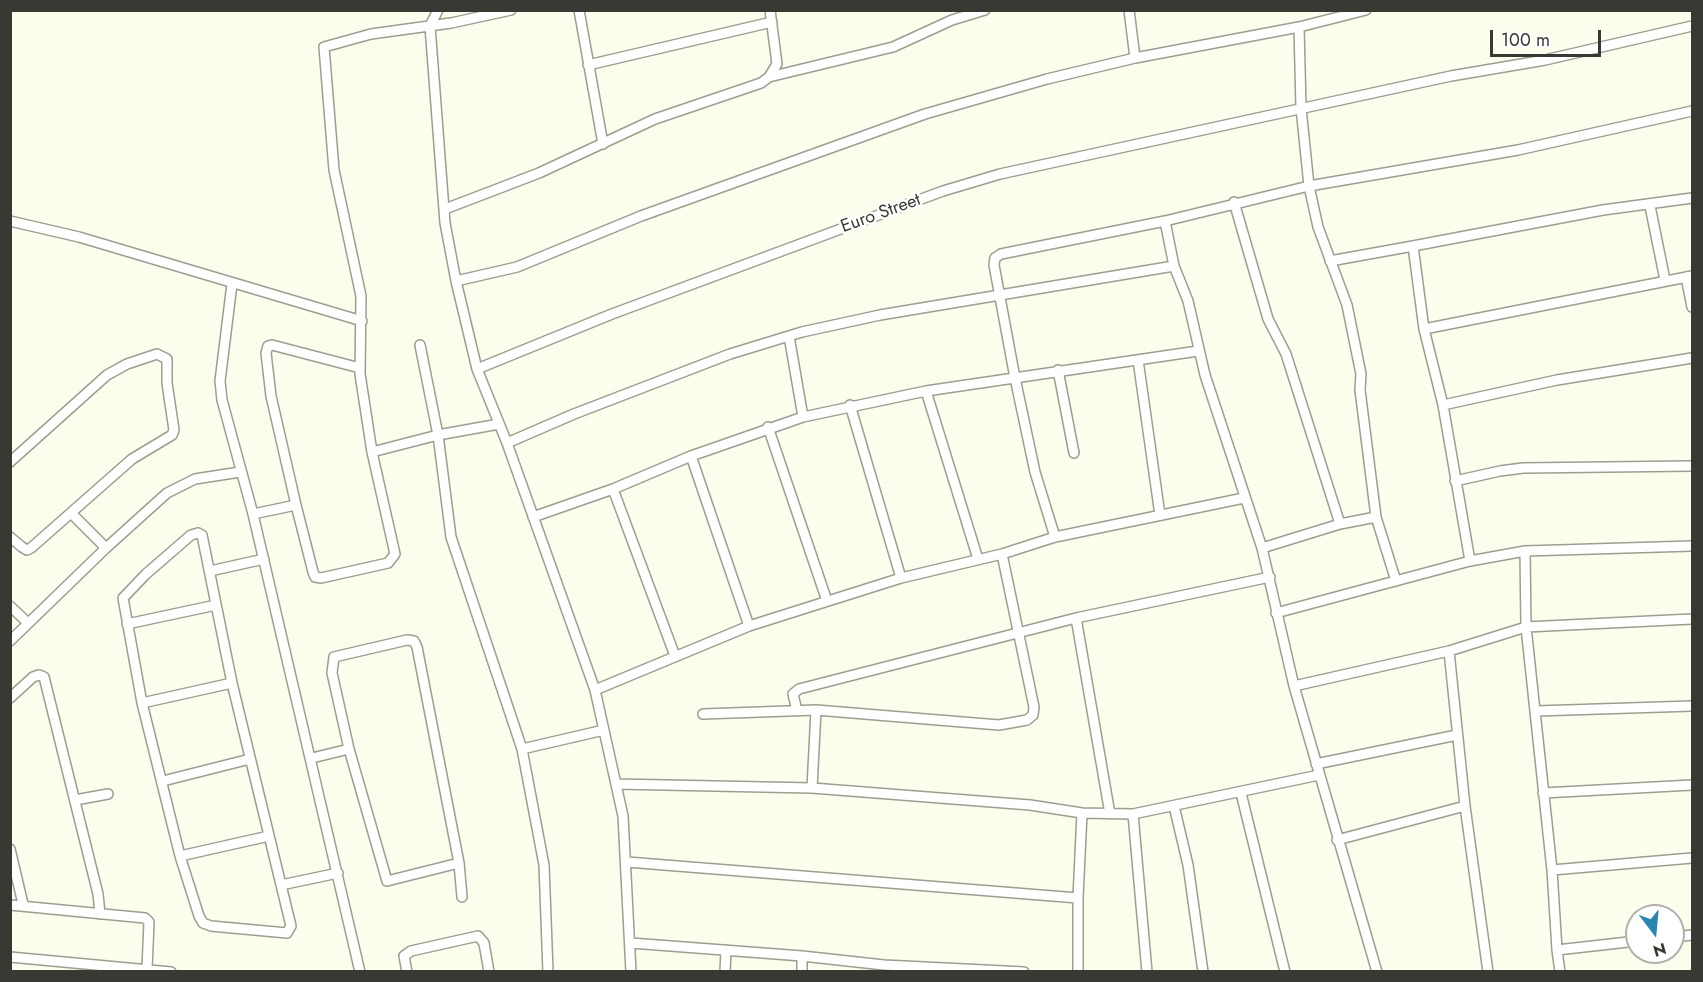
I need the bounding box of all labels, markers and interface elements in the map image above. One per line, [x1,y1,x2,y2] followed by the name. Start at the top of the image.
[1493,18,1604,56] scale bar
[1501,27,1550,53] text: 100 m
[838,190,924,238] street label: Euro Street
[1625,904,1685,964] north arrow
[1650,937,1669,963] text: N

